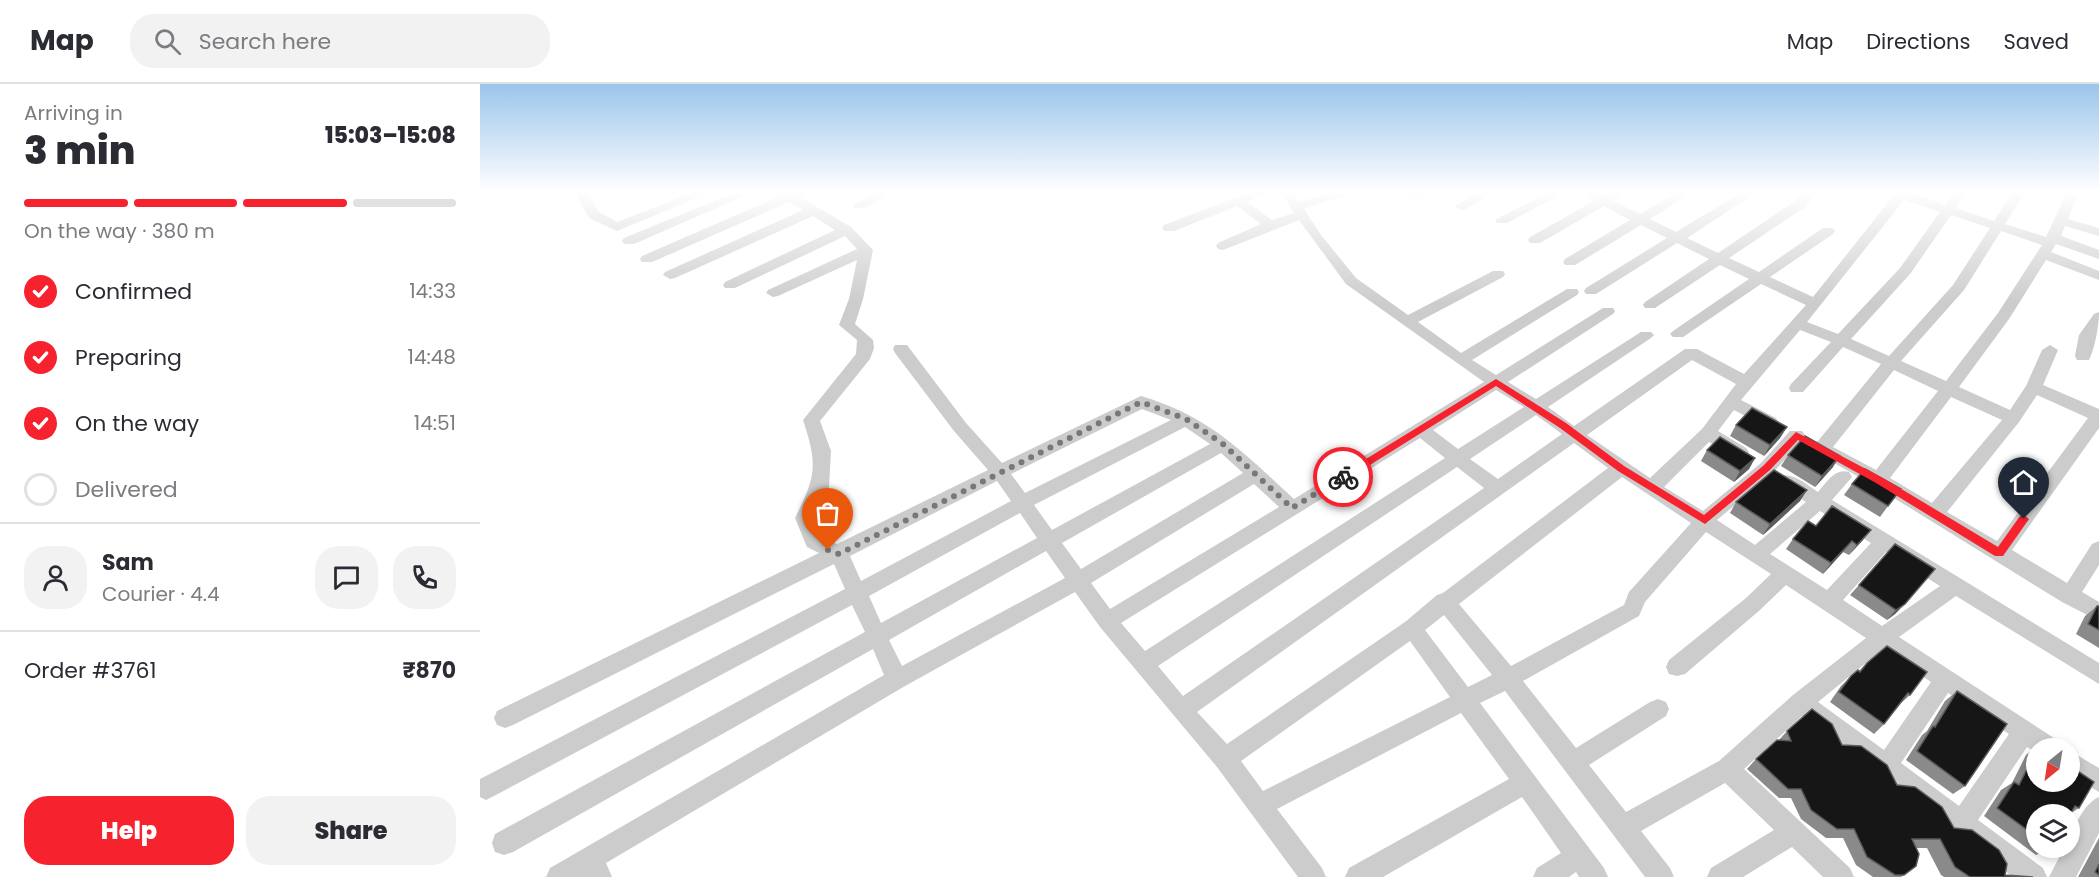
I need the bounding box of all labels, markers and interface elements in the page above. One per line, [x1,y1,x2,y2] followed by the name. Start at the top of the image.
[130,14,550,68] search box
[30,21,94,60] text: Map
[151,25,184,58] icon: search
[199,26,331,57] text: Search here
[1787,27,1833,56] text: Map
[1866,27,1970,56] text: Directions
[2003,27,2069,56] text: Saved
[24,99,123,127] text: Arriving in
[325,120,456,151] text: 15:03–15:08
[24,123,136,178] text: 3 min
[24,217,215,245] text: On the way · 380 m
[24,275,57,308] icon: check
[75,276,192,307] text: Confirmed
[409,277,456,305] text: 14:33
[24,341,57,374] icon: check
[75,342,182,373] text: Preparing
[408,343,456,371] text: 14:48
[24,407,57,440] icon: check
[75,408,199,439] text: On the way
[414,409,456,437] text: 14:51
[1313,447,1373,507] courier
[1998,457,2049,519] pin
[1327,461,1360,494] icon: bike
[2007,466,2040,499] icon: home
[75,474,178,505] text: Delivered
[802,488,853,550] pin
[811,497,844,530] icon: bag
[24,546,87,609] button: person
[315,546,378,609] button: chat
[393,546,456,609] button: phone
[102,547,154,578] text: Sam
[102,580,220,608] text: Courier · 4.4
[24,655,157,686] text: Order #3761
[402,655,456,686] text: ₹870
[2026,738,2080,792] north arrow
[2026,738,2080,858] map controls
[24,796,234,865] button: Help
[246,796,456,865] button: Share
[2026,804,2080,858] button: layers

